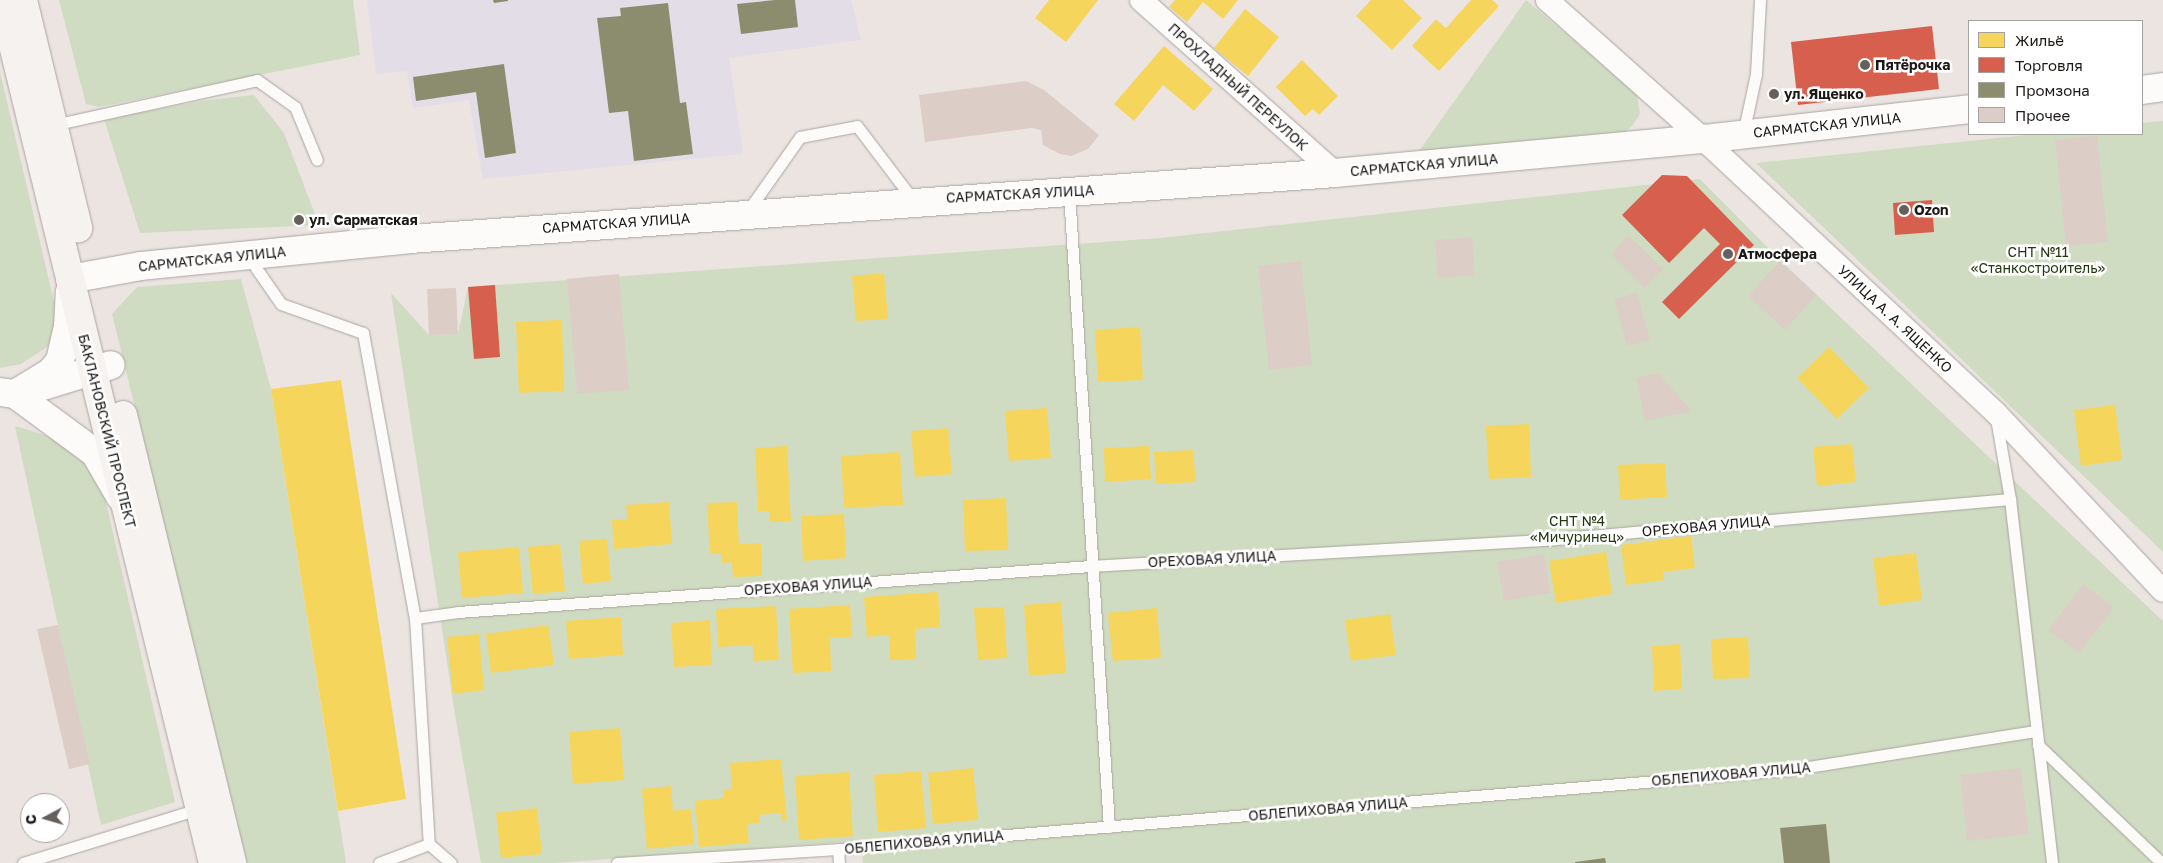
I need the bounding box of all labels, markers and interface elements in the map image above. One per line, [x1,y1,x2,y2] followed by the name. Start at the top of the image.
[1165,20,1311,154] street label: ПРОХЛАДНЫЙ ПЕРЕУЛОК
[1968,20,2143,135] legend
[2015,31,2064,49] text: Жильё
[2015,56,2083,74] text: Торговля
[1875,57,1950,73] place label: Пятёрочка
[1859,59,1871,71] marker: Пятёрочка
[2015,81,2090,99] text: Промзона
[1784,86,1864,102] place label: ул. Ященко
[1768,88,1780,100] marker: ул. Ященко
[2015,106,2070,124] text: Прочее
[1752,109,1902,141] street label: САРМАТСКАЯ УЛИЦА
[1349,150,1499,180] street label: САРМАТСКАЯ УЛИЦА
[946,182,1094,206] street label: САРМАТСКАЯ УЛИЦА
[1914,202,1949,218] place label: Ozon
[1898,204,1910,216] marker: Ozon
[541,209,691,237] street label: САРМАТСКАЯ УЛИЦА
[309,212,418,228] place label: ул. Сарматская
[293,214,305,226] marker: ул. Сарматская
[137,243,287,275] street label: САРМАТСКАЯ УЛИЦА
[1971,244,2105,276] park label: СНТ №11 «Станкостроитель»
[1738,246,1817,262] place label: Атмосфера
[1722,248,1734,260] marker: Атмосфера
[1834,262,1956,376] street label: УЛИЦА А. А. ЯЩЕНКО
[75,332,139,530] street label: БАКЛАНОВСКИЙ ПРОСПЕКТ
[1641,512,1771,540] street label: ОРЕХОВАЯ УЛИЦА
[1530,513,1624,546] park label: СНТ №4 «Мичуринец»
[1147,547,1277,571] street label: ОРЕХОВАЯ УЛИЦА
[743,573,873,599] street label: ОРЕХОВАЯ УЛИЦА
[1651,759,1811,789] street label: ОБЛЕПИХОВАЯ УЛИЦА
[20,793,70,843] north arrow
[1248,794,1408,824] street label: ОБЛЕПИХОВАЯ УЛИЦА
[22,814,40,825] text: С
[844,827,1004,857] street label: ОБЛЕПИХОВАЯ УЛИЦА

